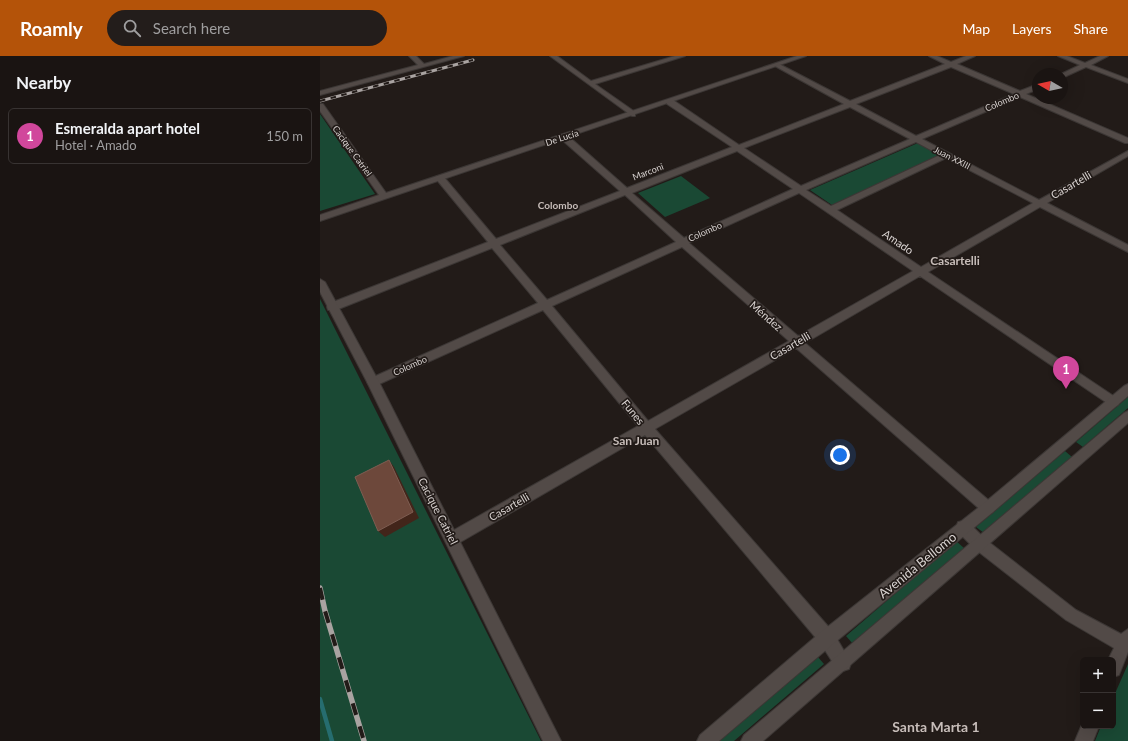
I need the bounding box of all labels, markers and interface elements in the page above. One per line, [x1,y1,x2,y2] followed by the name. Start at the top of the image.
[107,10,387,46] search box
[20,17,83,40] text: Roamly
[121,17,143,39] icon: search
[153,19,230,37] text: Search here
[962,20,990,37] text: Map
[1012,20,1052,37] text: Layers
[1074,20,1108,37] text: Share
[1032,68,1068,104] north arrow
[16,72,71,93] text: Nearby
[983,89,1020,114] street label: Colombo
[55,119,200,137] text: Esmeralda apart hotel
[330,123,374,178] street label: Cacique Catriel
[544,127,580,148] street label: De Lucía
[26,128,34,144] text: 1
[266,128,303,144] text: 150 m
[55,137,137,153] text: Hotel · Amado
[932,144,972,171] street label: Juan XXIII
[631,161,665,182] street label: Marconi
[1048,168,1094,201] street label: Casartelli
[538,199,578,211] district label: Colombo
[686,219,723,244] street label: Colombo
[880,227,916,257] street label: Amado
[930,253,980,268] district label: Casartelli
[747,298,785,333] street label: Méndez
[767,329,813,362] street label: Casartelli
[391,353,428,378] street label: Colombo
[1053,356,1079,389] pin: 1
[619,396,648,427] street label: Funes
[613,433,659,448] district label: San Juan
[830,445,850,465] your location
[416,475,461,546] street label: Cacique Catriel
[486,490,532,523] street label: Casartelli
[875,529,959,601] street label: Avenida Bellomo
[1080,657,1116,729] map controls
[1080,657,1116,693] button: +
[1080,693,1116,729] button: −
[892,718,980,735] district label: Santa Marta 1

